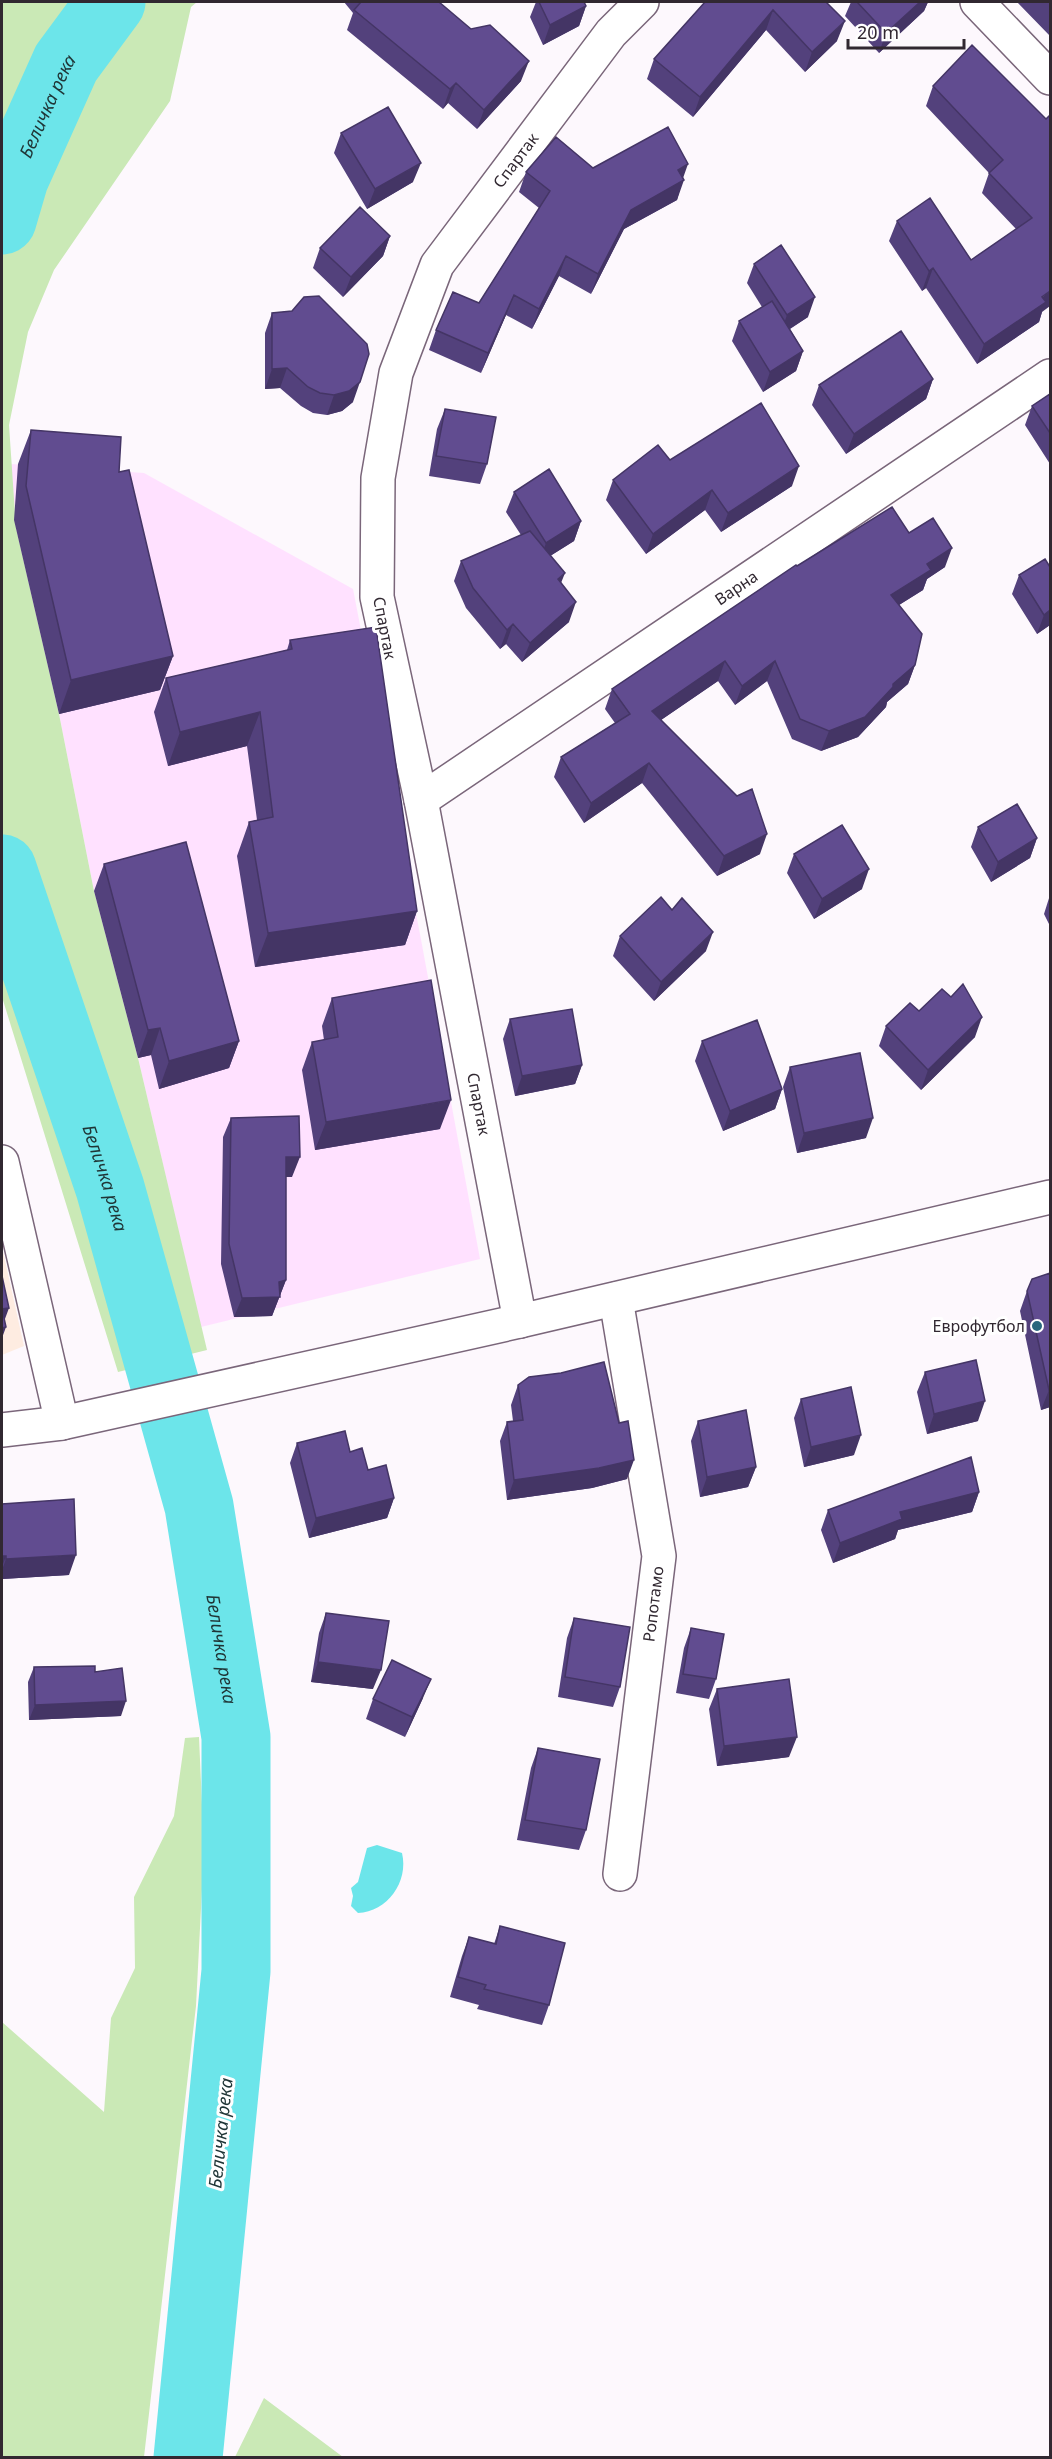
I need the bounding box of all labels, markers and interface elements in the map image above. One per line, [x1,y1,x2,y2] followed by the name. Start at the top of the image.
[848,12,964,50] scale bar
[857,20,899,44] text: 20 m
[13,49,81,161] water label: Беличка река
[488,128,544,192] street label: Спартак
[710,565,762,610] street label: Варна
[368,595,402,662] street label: Спартак
[462,1071,496,1138] street label: Спартак
[77,1121,134,1234] water label: Беличка река
[933,1315,1025,1337] place label: Еврофутбол
[1030,1319,1044,1333] marker: Еврофутбол
[637,1565,669,1643] street label: Ропотамо
[201,1593,243,1706] water label: Беличка река
[202,2077,238,2189] water label: Беличка река

